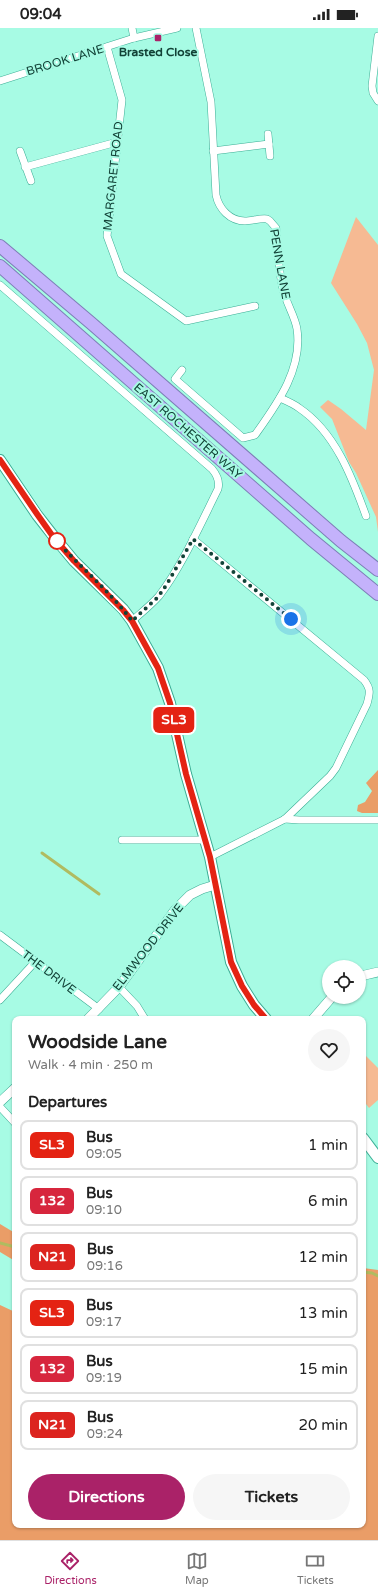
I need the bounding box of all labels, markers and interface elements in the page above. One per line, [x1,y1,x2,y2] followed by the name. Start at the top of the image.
[20,5,62,23] text: 09:04
[153,33,163,43] marker: Brasted Close
[24,41,106,78] street label: BROOK LANE
[119,45,197,59] place label: Brasted Close
[100,121,126,231] street label: MARGARET ROAD
[267,228,293,301] street label: PENN LANE
[131,380,245,482] street label: EAST ROCHESTER WAY
[48,532,66,550] unlabelled marker
[281,609,301,629] your location
[151,707,197,733] line badge: SL3
[161,711,187,728] text: SL3
[110,900,187,993] street label: ELMWOOD DRIVE
[19,947,79,997] street label: THE DRIVE
[322,960,366,1004] map controls
[322,960,366,1004] button: locate
[308,1029,350,1071] button: heart
[28,1031,167,1053] text: Woodside Lane
[28,1057,153,1073] text: Walk · 4 min · 250 m
[28,1093,107,1111] text: Departures
[86,1128,113,1146] text: Bus
[39,1136,65,1153] text: SL3
[308,1136,348,1154] text: 1 min
[86,1146,122,1162] text: 09:05
[86,1184,113,1202] text: Bus
[39,1192,65,1209] text: 132
[308,1192,348,1210] text: 6 min
[86,1202,122,1218] text: 09:10
[87,1240,113,1258] text: Bus
[38,1248,67,1265] text: N21
[299,1248,348,1266] text: 12 min
[87,1258,123,1274] text: 09:16
[86,1296,113,1314] text: Bus
[39,1304,65,1321] text: SL3
[299,1304,348,1322] text: 13 min
[86,1314,122,1330] text: 09:17
[86,1352,113,1370] text: Bus
[39,1360,65,1377] text: 132
[299,1360,348,1378] text: 15 min
[86,1370,122,1386] text: 09:19
[87,1408,113,1426] text: Bus
[38,1416,67,1433] text: N21
[299,1416,348,1434] text: 20 min
[87,1426,123,1442] text: 09:24
[28,1474,185,1520] button: Directions
[193,1474,350,1520] button: Tickets
[44,1550,97,1587] tab: Directions
[185,1550,209,1587] tab: Map
[297,1550,334,1587] tab: Tickets

